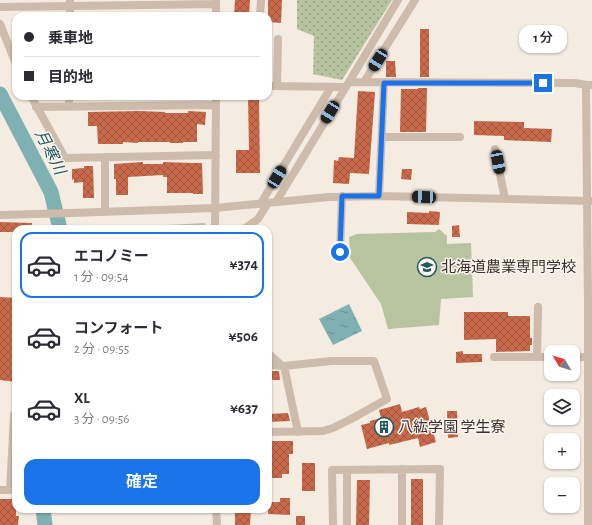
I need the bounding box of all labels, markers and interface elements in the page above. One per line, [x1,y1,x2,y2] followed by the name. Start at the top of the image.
[519,25,567,53] callout: 1 分
[48,31,93,46] text: 乗車地
[533,32,553,45] text: 1 分
[367,47,389,73] car
[48,70,93,85] text: 目的地
[534,74,552,92] route end
[319,99,341,125] car
[32,127,70,179] water label: 月寒川
[490,149,506,175] car
[266,164,288,190] car
[412,191,436,203] car
[331,243,349,261] route start
[26,247,62,283] icon: car
[74,249,149,264] text: エコノミー
[416,256,438,278] school or university icon: 北海道農業専門学校
[230,257,258,272] text: ¥374
[441,258,576,275] place label: 北海道農業専門学校
[74,271,129,284] text: 1 分 · 09:54
[26,319,62,355] icon: car
[74,321,164,336] text: コンフォート
[229,329,258,344] text: ¥506
[74,343,129,356] text: 2 分 · 09:55
[544,345,580,381] north arrow
[544,345,580,513] map controls
[544,389,580,425] button: layers
[26,391,62,427] icon: car
[74,391,90,406] text: XL
[230,401,258,416] text: ¥637
[74,413,129,426] text: 3 分 · 09:56
[373,416,395,438] building icon: 八紘学園 学生寮
[398,418,505,435] place label: 八紘学園 学生寮
[544,433,580,469] button: +
[24,459,260,505] button: 確定
[544,477,580,513] button: −

